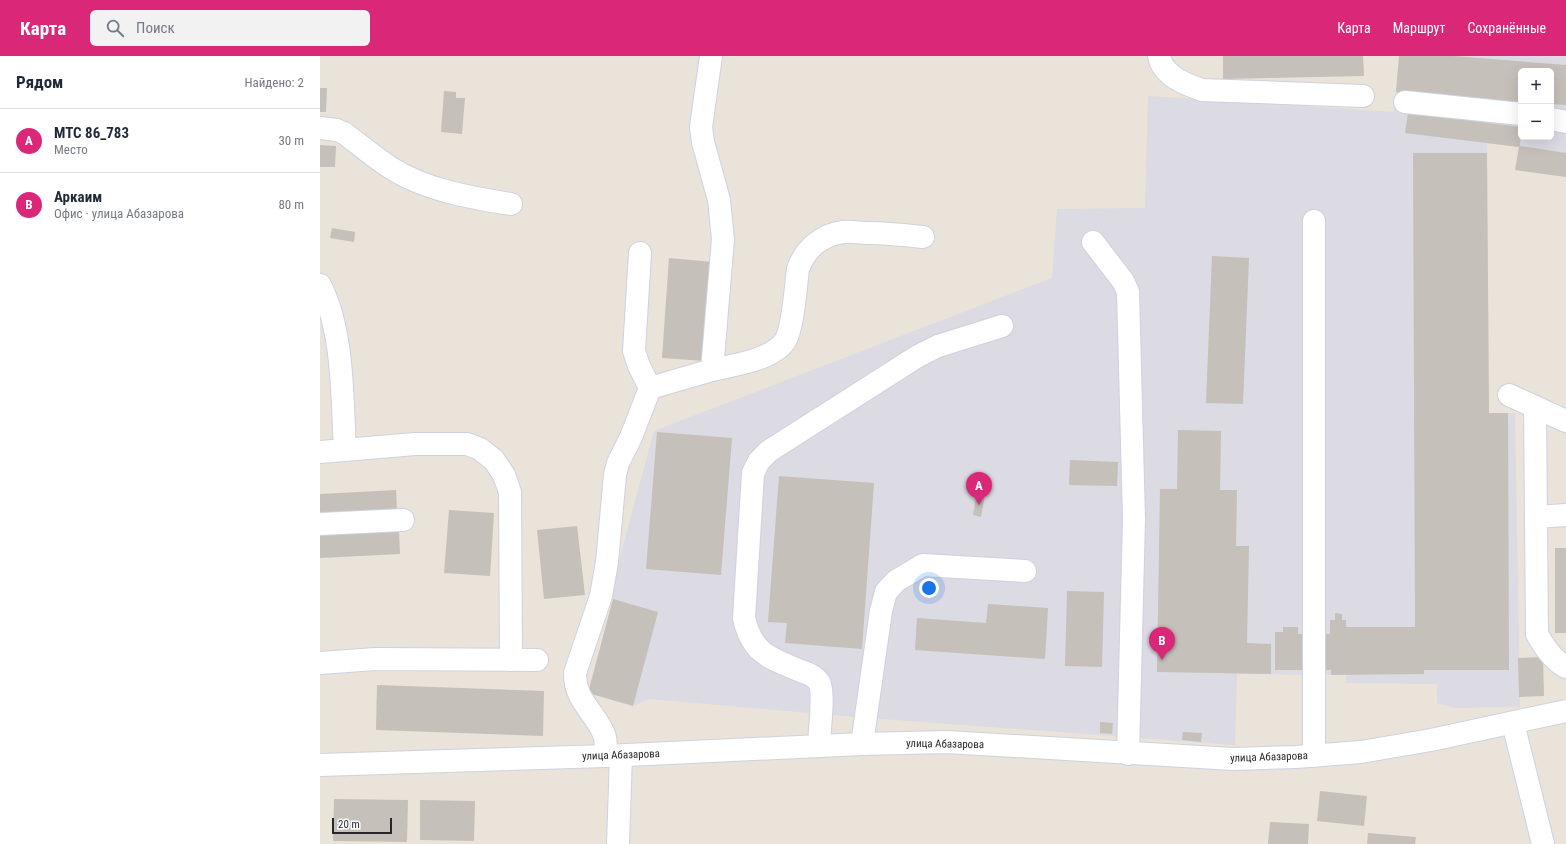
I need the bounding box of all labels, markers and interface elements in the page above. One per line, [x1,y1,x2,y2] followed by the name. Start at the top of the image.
[90,10,370,46] search box
[20,17,66,40] text: Карта
[104,17,126,39] icon: search
[136,19,175,37] text: Поиск
[1337,20,1371,36] text: Карта
[1393,20,1445,36] text: Маршрут
[1467,20,1546,36] text: Сохранённые
[1518,68,1554,140] map controls
[1518,68,1554,104] button: +
[16,72,63,92] text: Рядом
[244,75,304,90] text: Найдено: 2
[1518,104,1554,140] button: −
[54,124,129,142] text: МТС 86_783
[25,133,33,148] text: A
[278,133,304,148] text: 30 m
[54,142,88,157] text: Место
[54,188,102,206] text: Аркаим
[25,197,33,212] text: B
[278,197,304,212] text: 80 m
[54,206,184,221] text: Офис · улица Абазарова
[966,472,992,505] pin: A
[919,578,939,598] your location
[1149,627,1175,660] pin: B
[906,737,984,751] street label: улица Абазарова
[582,747,660,763] street label: улица Абазарова
[1230,749,1308,765] street label: улица Абазарова
[332,816,392,835] scale bar
[338,818,360,831] text: 20 m

